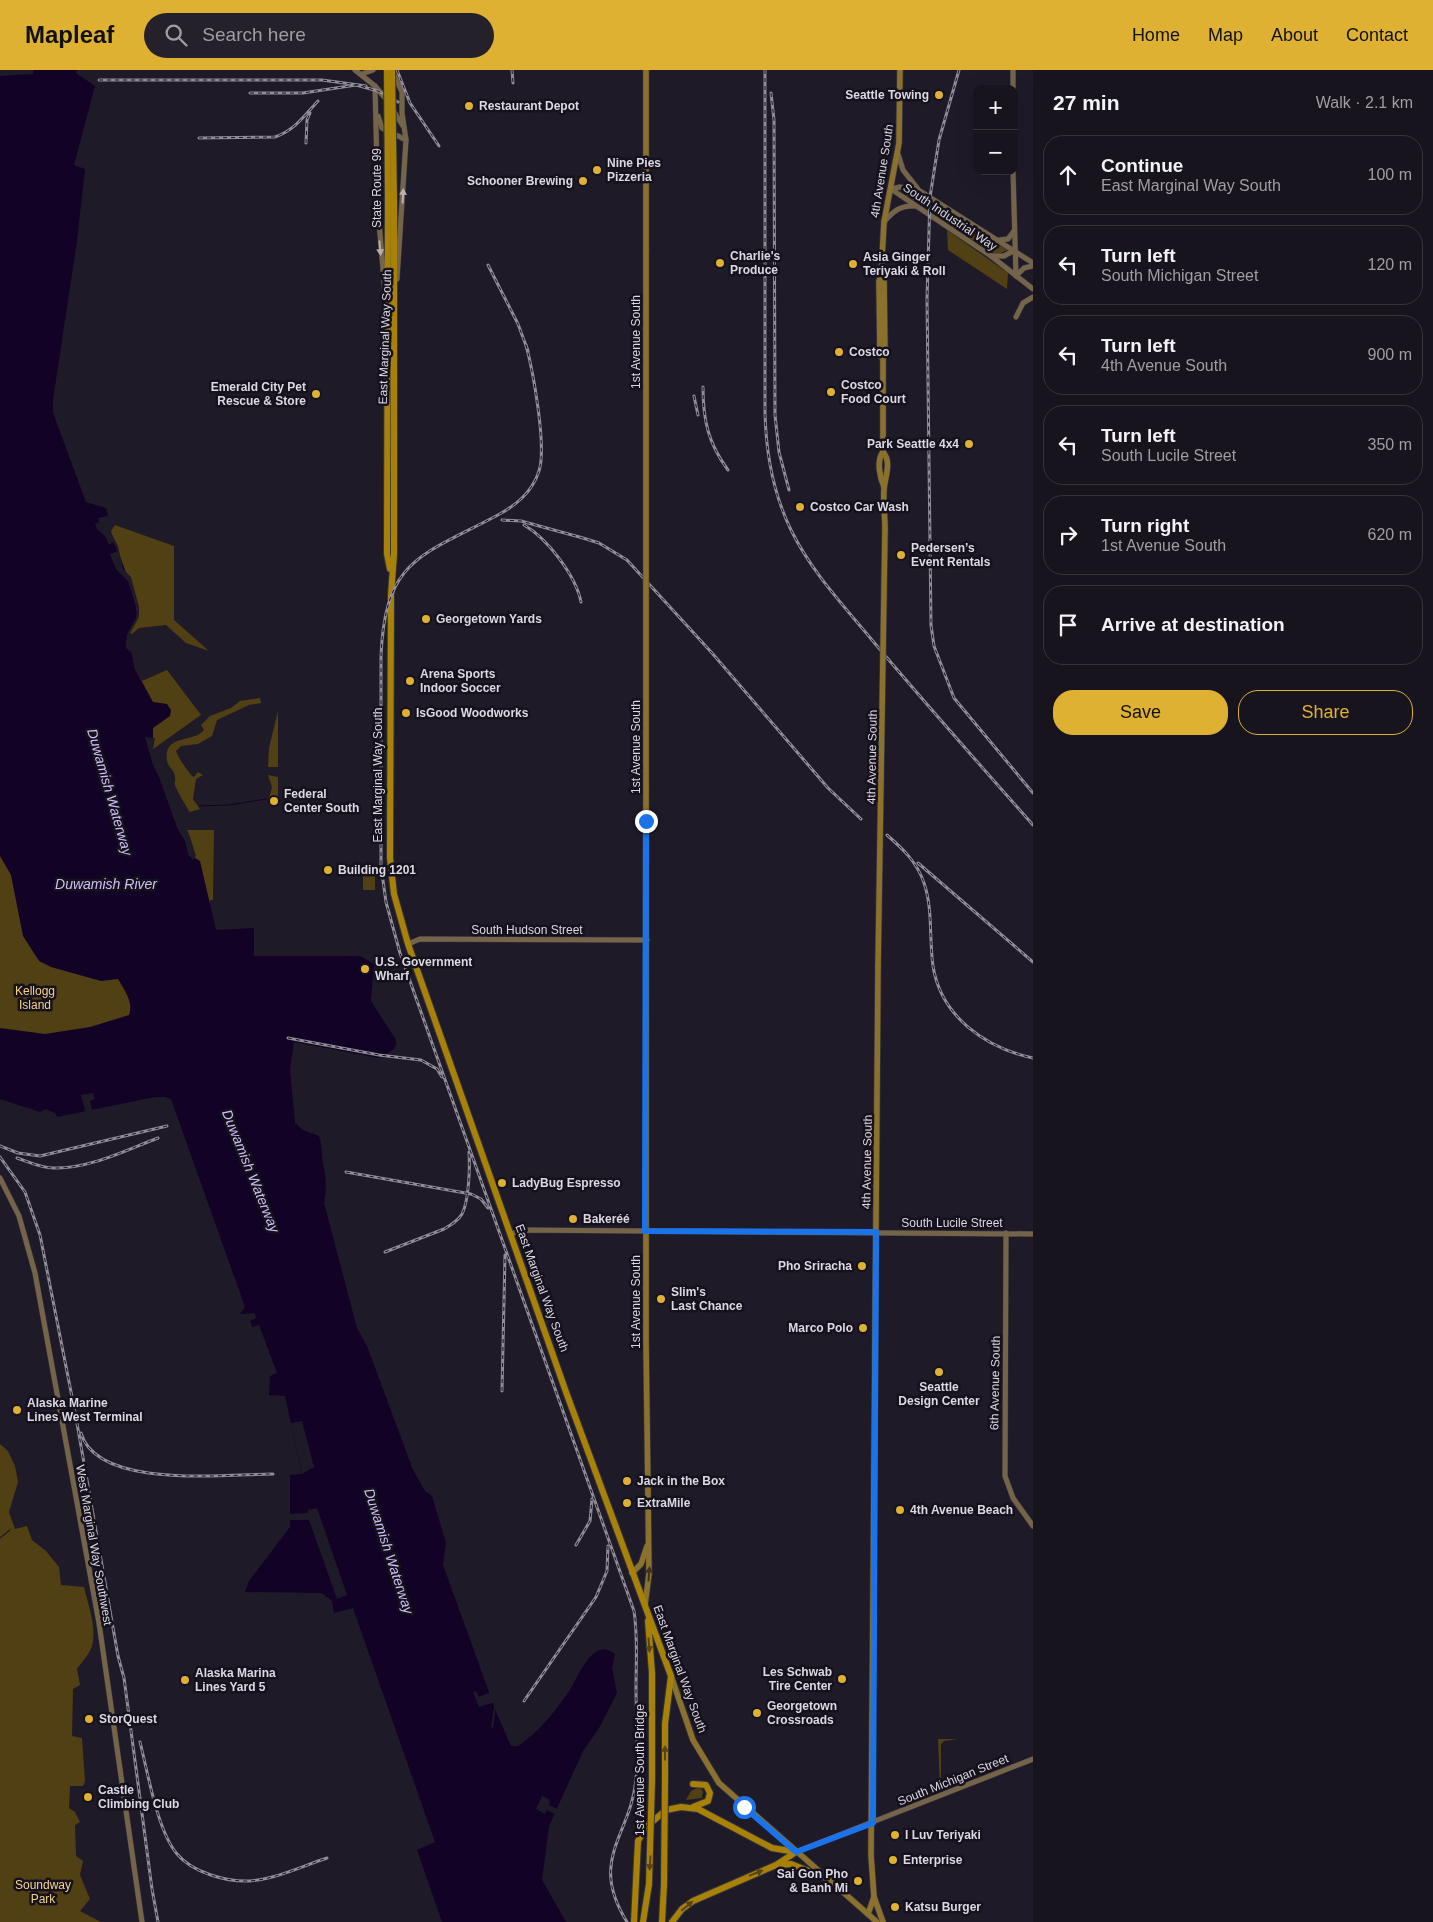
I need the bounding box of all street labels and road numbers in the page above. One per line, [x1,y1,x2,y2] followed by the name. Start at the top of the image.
[868,123,896,219] street label: 4th Avenue South
[370,148,384,228] street label: State Route 99
[900,180,1000,254] street label: South Industrial Way
[376,269,394,405] street label: East Marginal Way South
[629,295,643,389] street label: 1st Avenue South
[629,700,643,794] street label: 1st Avenue South
[371,708,385,842] street label: East Marginal Way South
[864,710,880,804] street label: 4th Avenue South
[471,923,583,937] street label: South Hudson Street
[859,1115,875,1209] street label: 4th Avenue South
[901,1216,1003,1230] street label: South Lucile Street
[512,1222,572,1354] street label: East Marginal Way South
[629,1255,643,1349] street label: 1st Avenue South
[987,1336,1003,1430] street label: 6th Avenue South
[73,1464,115,1627] street label: West Marginal Way Southwest
[650,1603,710,1735] street label: East Marginal Way South
[633,1704,647,1836] street label: 1st Avenue South Bridge
[896,1751,1011,1809] street label: South Michigan Street

